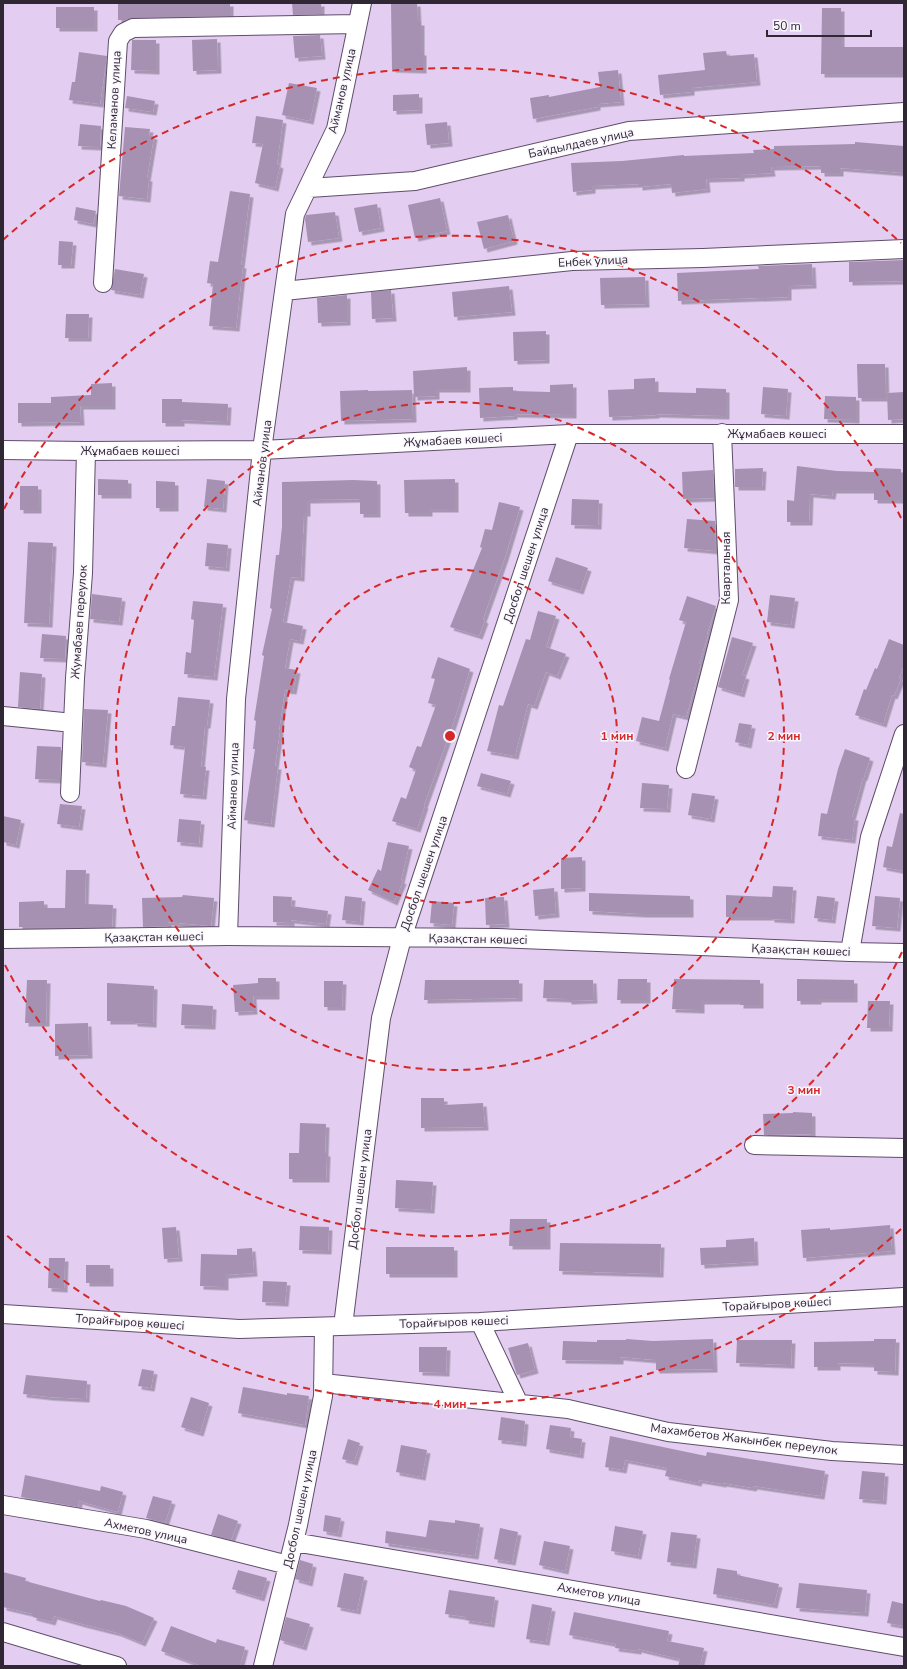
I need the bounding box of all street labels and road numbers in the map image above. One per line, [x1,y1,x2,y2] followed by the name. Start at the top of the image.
[324,47,360,135] street label: Айманов улица
[103,50,125,150] street label: Келаманов улица
[527,124,635,162] street label: Байдылдаев улица
[558,251,628,271] street label: Енбек улица
[249,419,275,507] street label: Айманов улица
[727,426,827,442] street label: Жұмабаев көшесі
[403,429,503,451] street label: Жұмабаев көшесі
[80,443,180,459] street label: Жұмабаев көшесі
[500,505,552,625] street label: Досбол шешен улица
[718,532,734,604] street label: Квартальная
[67,564,91,680] street label: Жумабаев переулок
[223,742,243,830] street label: Айманов улица
[397,813,451,933] street label: Досбол шешен улица
[104,928,204,946] street label: Қазақстан көшесі
[428,930,528,948] street label: Қазақстан көшесі
[751,940,851,960] street label: Қазақстан көшесі
[345,1128,375,1250] street label: Досбол шешен улица
[722,1293,832,1315] street label: Торайғыров көшесі
[75,1310,185,1334] street label: Торайғыров көшесі
[399,1312,509,1332] street label: Торайғыров көшесі
[650,1420,839,1459] street label: Махамбетов Жакынбек переулок
[280,1448,320,1570] street label: Досбол шешен улица
[103,1514,189,1548] street label: Ахметов улица
[556,1579,642,1609] street label: Ахметов улица

